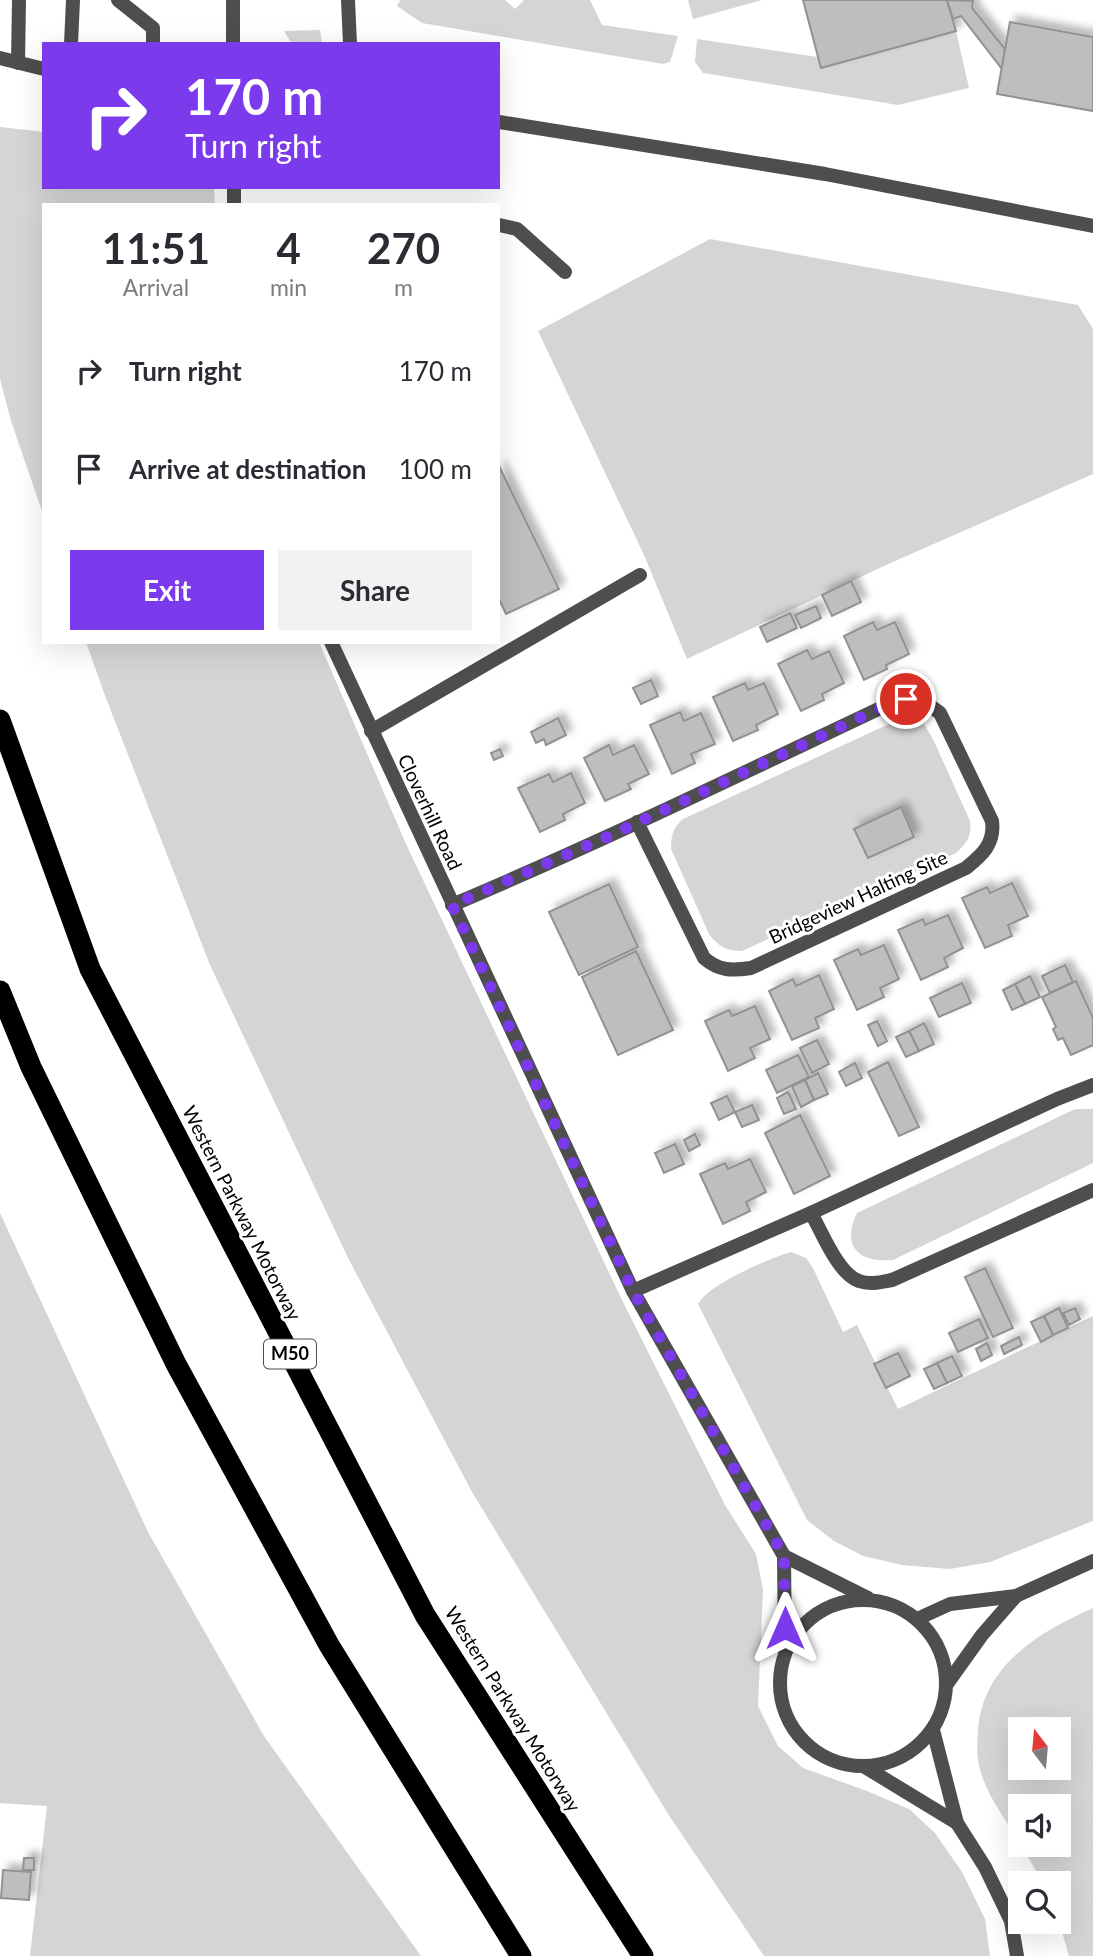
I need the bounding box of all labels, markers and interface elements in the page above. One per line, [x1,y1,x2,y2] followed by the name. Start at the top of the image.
[185,67,323,125] text: 170 m
[70,70,161,161] icon: right
[185,126,321,165] text: Turn right
[102,223,210,273] text: 11:51
[276,223,301,273] text: 4
[367,223,440,273] text: 270
[123,273,189,301] text: Arrival
[270,273,307,301] text: min
[394,273,413,301] text: m
[70,352,108,390] icon: right
[129,355,242,387] text: Turn right
[399,355,472,387] text: 170 m
[70,450,108,488] icon: arrive
[129,453,366,485] text: Arrive at destination
[399,453,472,485] text: 100 m
[70,550,264,630] button: Exit
[278,550,472,630] button: Share
[876,669,936,729] pin
[887,680,925,718] icon: arrive
[394,750,467,873] street label: Cloverhill Road
[765,845,951,948] street label: Bridgeview Halting Site
[178,1102,307,1324] street label: Western Parkway Motorway
[264,1339,316,1368] road number: M50
[748,1591,822,1665] position arrow
[441,1602,586,1816] street label: Western Parkway Motorway
[1008,1717,1071,1780] north arrow
[1008,1717,1071,1934] map controls
[1008,1794,1071,1857] button: sound
[1008,1871,1071,1934] button: search

